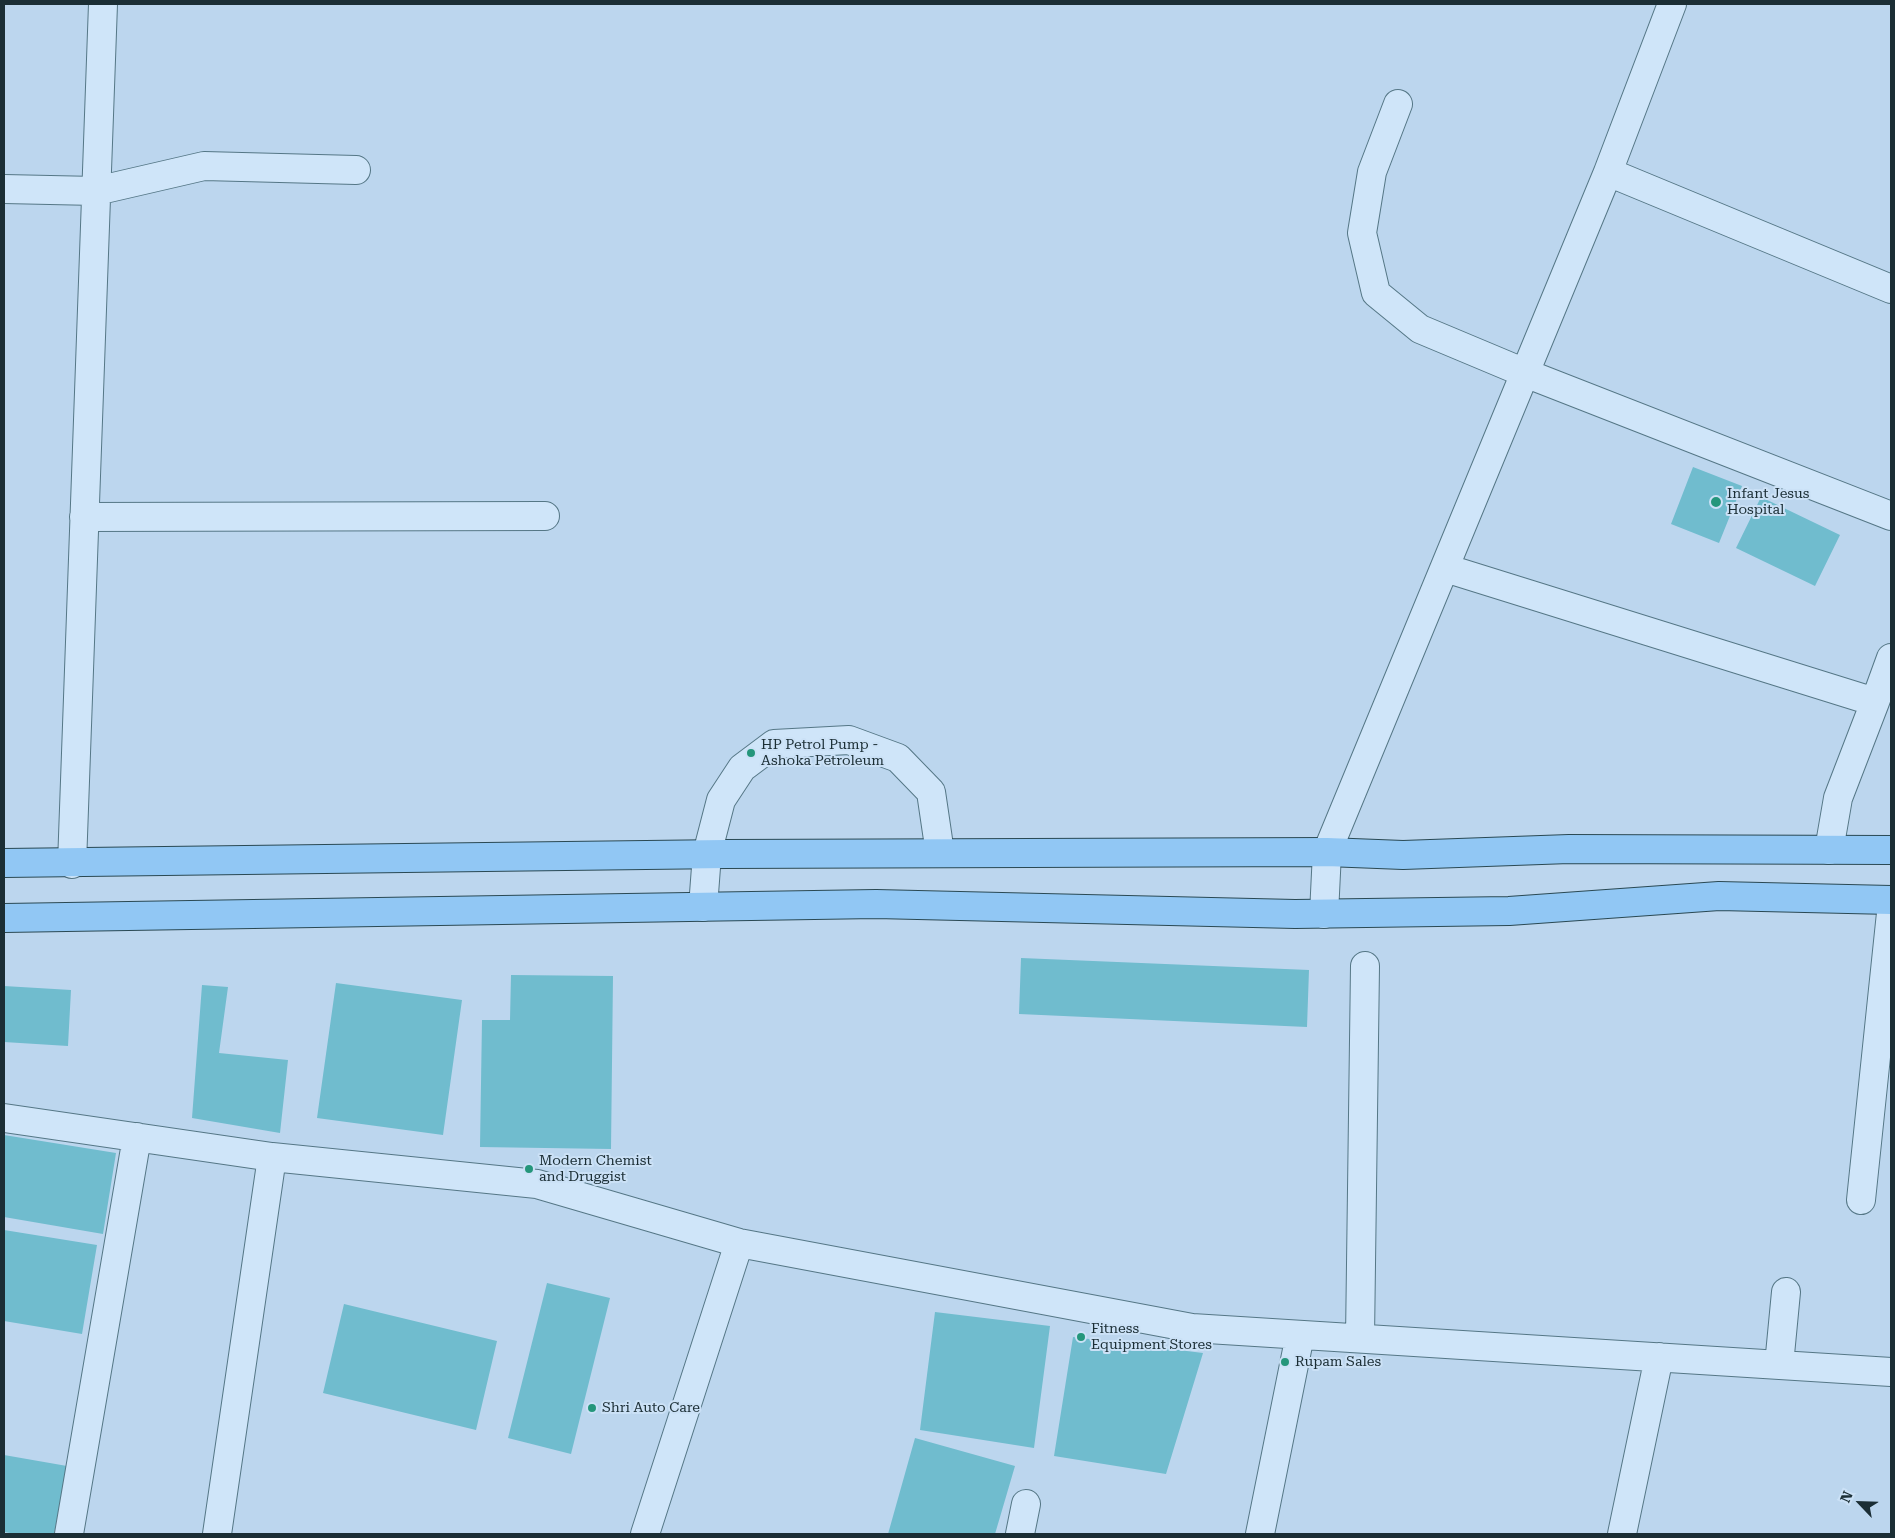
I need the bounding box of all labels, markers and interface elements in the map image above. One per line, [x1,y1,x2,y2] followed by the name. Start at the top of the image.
[1727,486,1809,518] place label: Infant Jesus Hospital
[1709,495,1723,509] marker: Infant Jesus Hospital
[761,737,884,770] place label: HP Petrol Pump - Ashoka Petroleum
[745,747,757,759] marker: HP Petrol Pump - Ashoka Petroleum
[539,1153,652,1186] place label: Modern Chemist and Druggist
[523,1163,535,1175] marker: Modern Chemist and Druggist
[1091,1321,1212,1354] place label: Fitness Equipment Stores
[1075,1331,1087,1343] marker: Fitness Equipment Stores
[1295,1354,1381,1370] place label: Rupam Sales
[1279,1356,1291,1368] marker: Rupam Sales
[602,1400,700,1416] place label: Shri Auto Care
[586,1402,598,1414] marker: Shri Auto Care
[1835,1478,1885,1528] north arrow
[1837,1489,1856,1505] text: N

